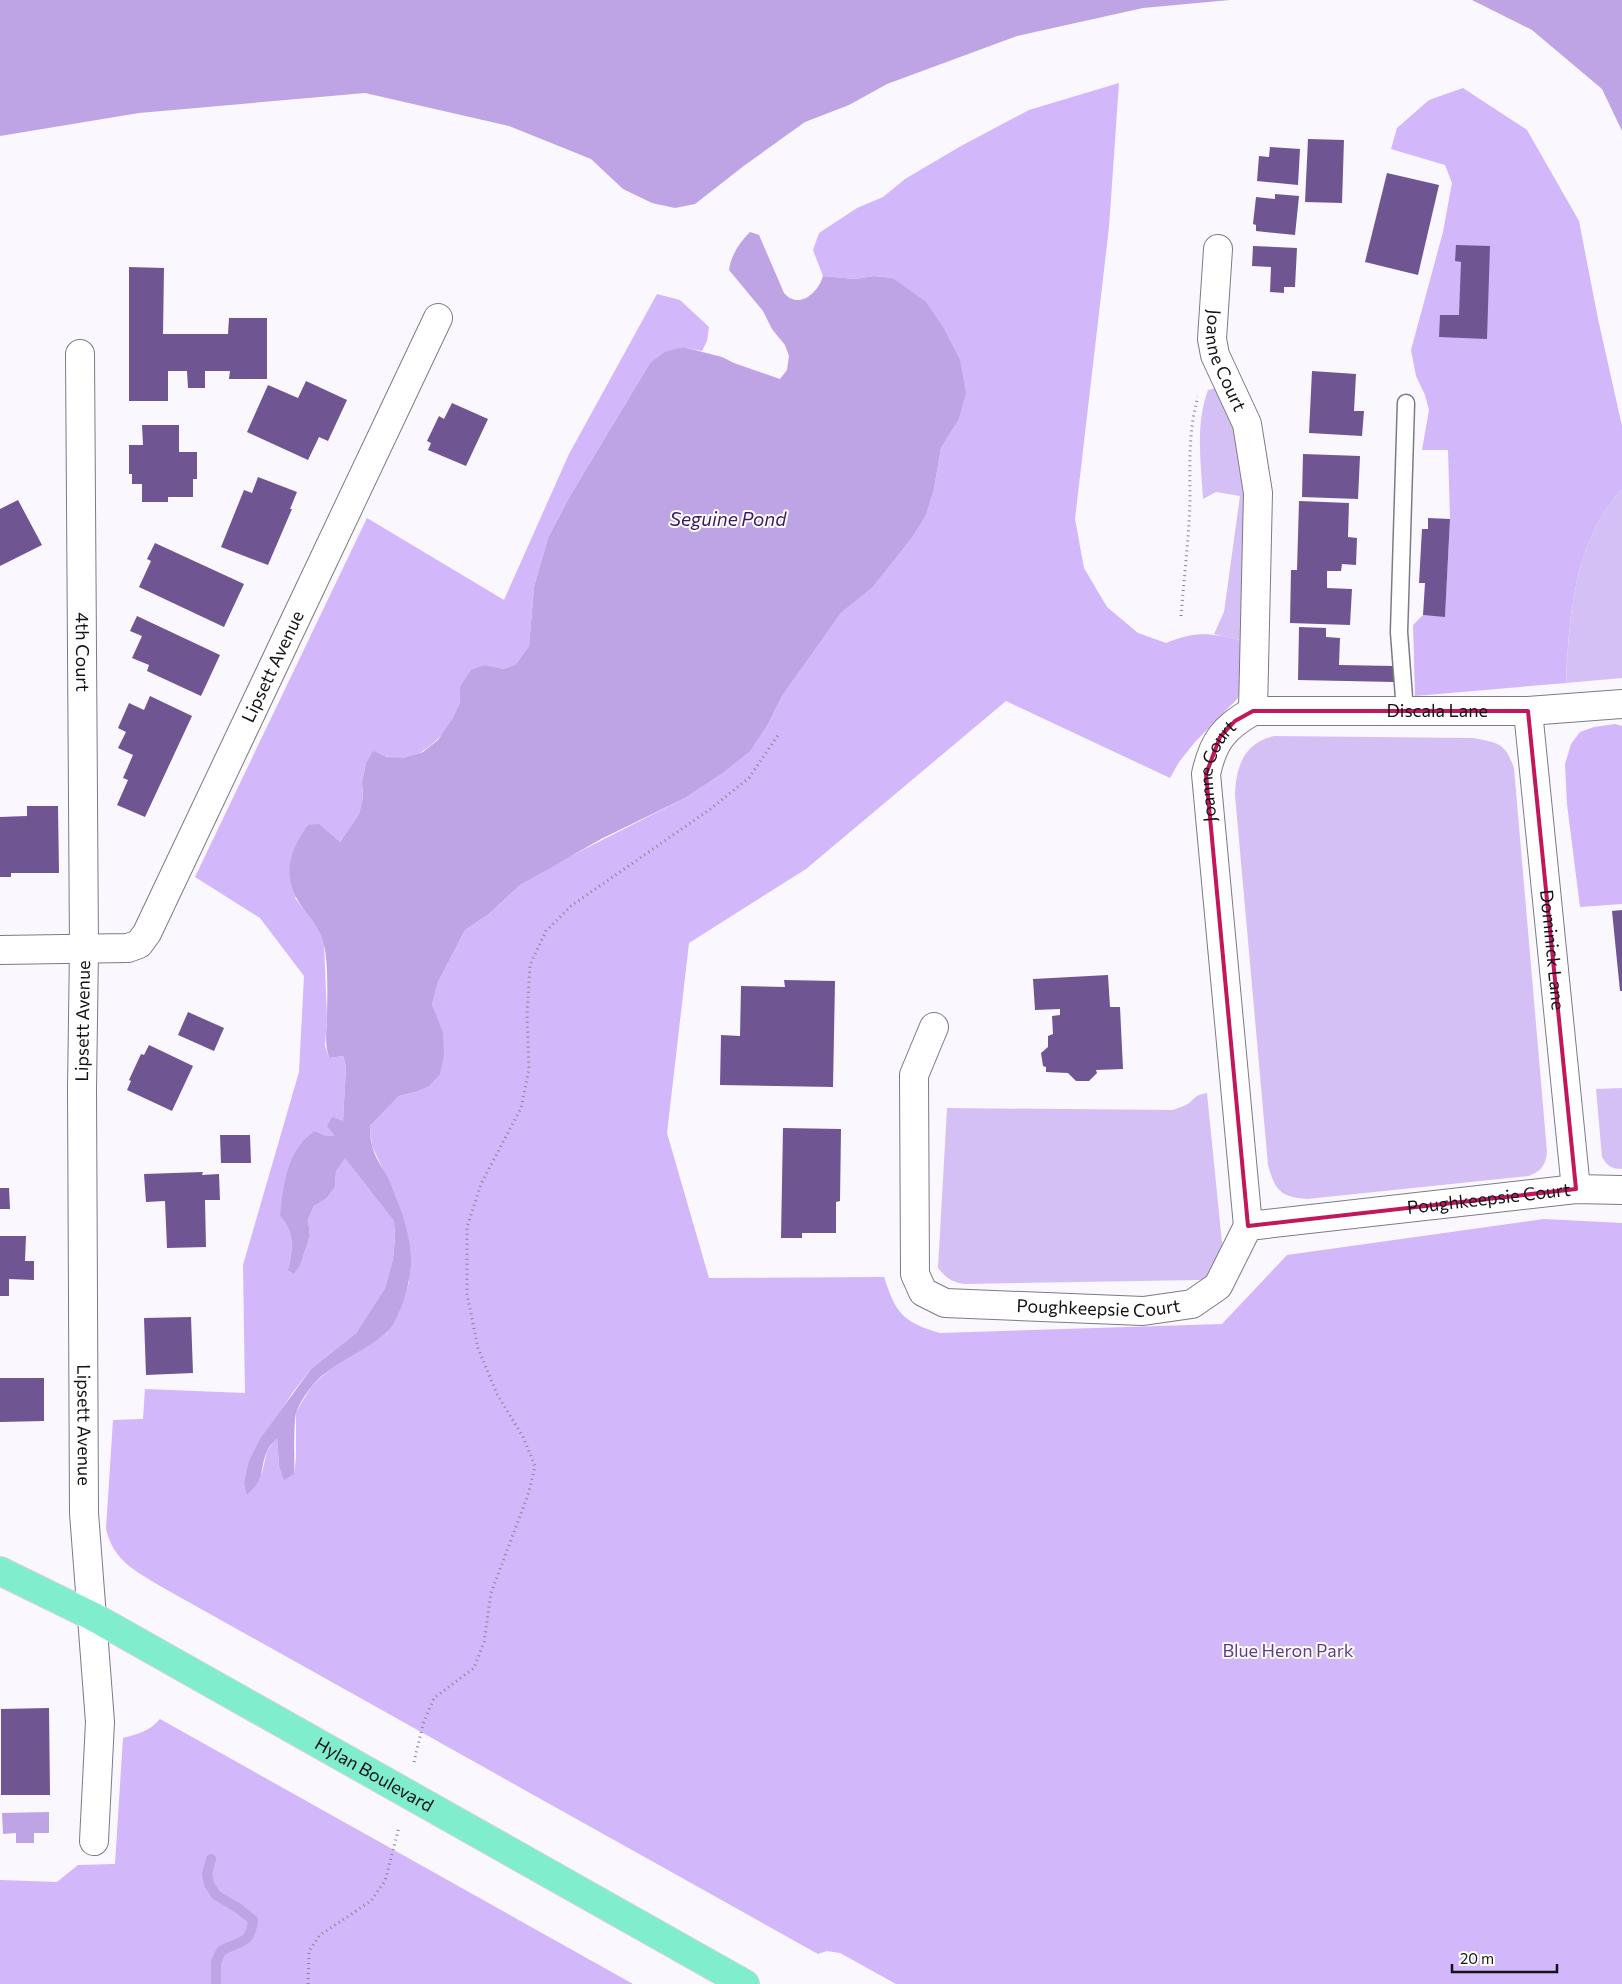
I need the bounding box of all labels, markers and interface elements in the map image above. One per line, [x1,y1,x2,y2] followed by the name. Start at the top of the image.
[1201,309,1252,414] street label: Joanne Court
[670,507,787,530] water label: Seguine Pond
[236,607,308,726] street label: Lipsett Avenue
[72,612,94,692] street label: 4th Court
[1387,699,1488,721] street label: Discala Lane
[1194,715,1240,823] street label: Joanne Court
[1536,888,1570,1011] street label: Dominick Lane
[70,960,94,1082] street label: Lipsett Avenue
[1406,1178,1572,1218] street label: Poughkeepsie Court
[1016,1294,1182,1321] street label: Poughkeepsie Court
[73,1364,96,1486] street label: Lipsett Avenue
[1222,1639,1354,1661] park label: Blue Heron Park
[311,1732,438,1816] street label: Hylan Boulevard
[1452,1942,1557,1974] scale bar
[1460,1949,1494,1967] text: 20 m

